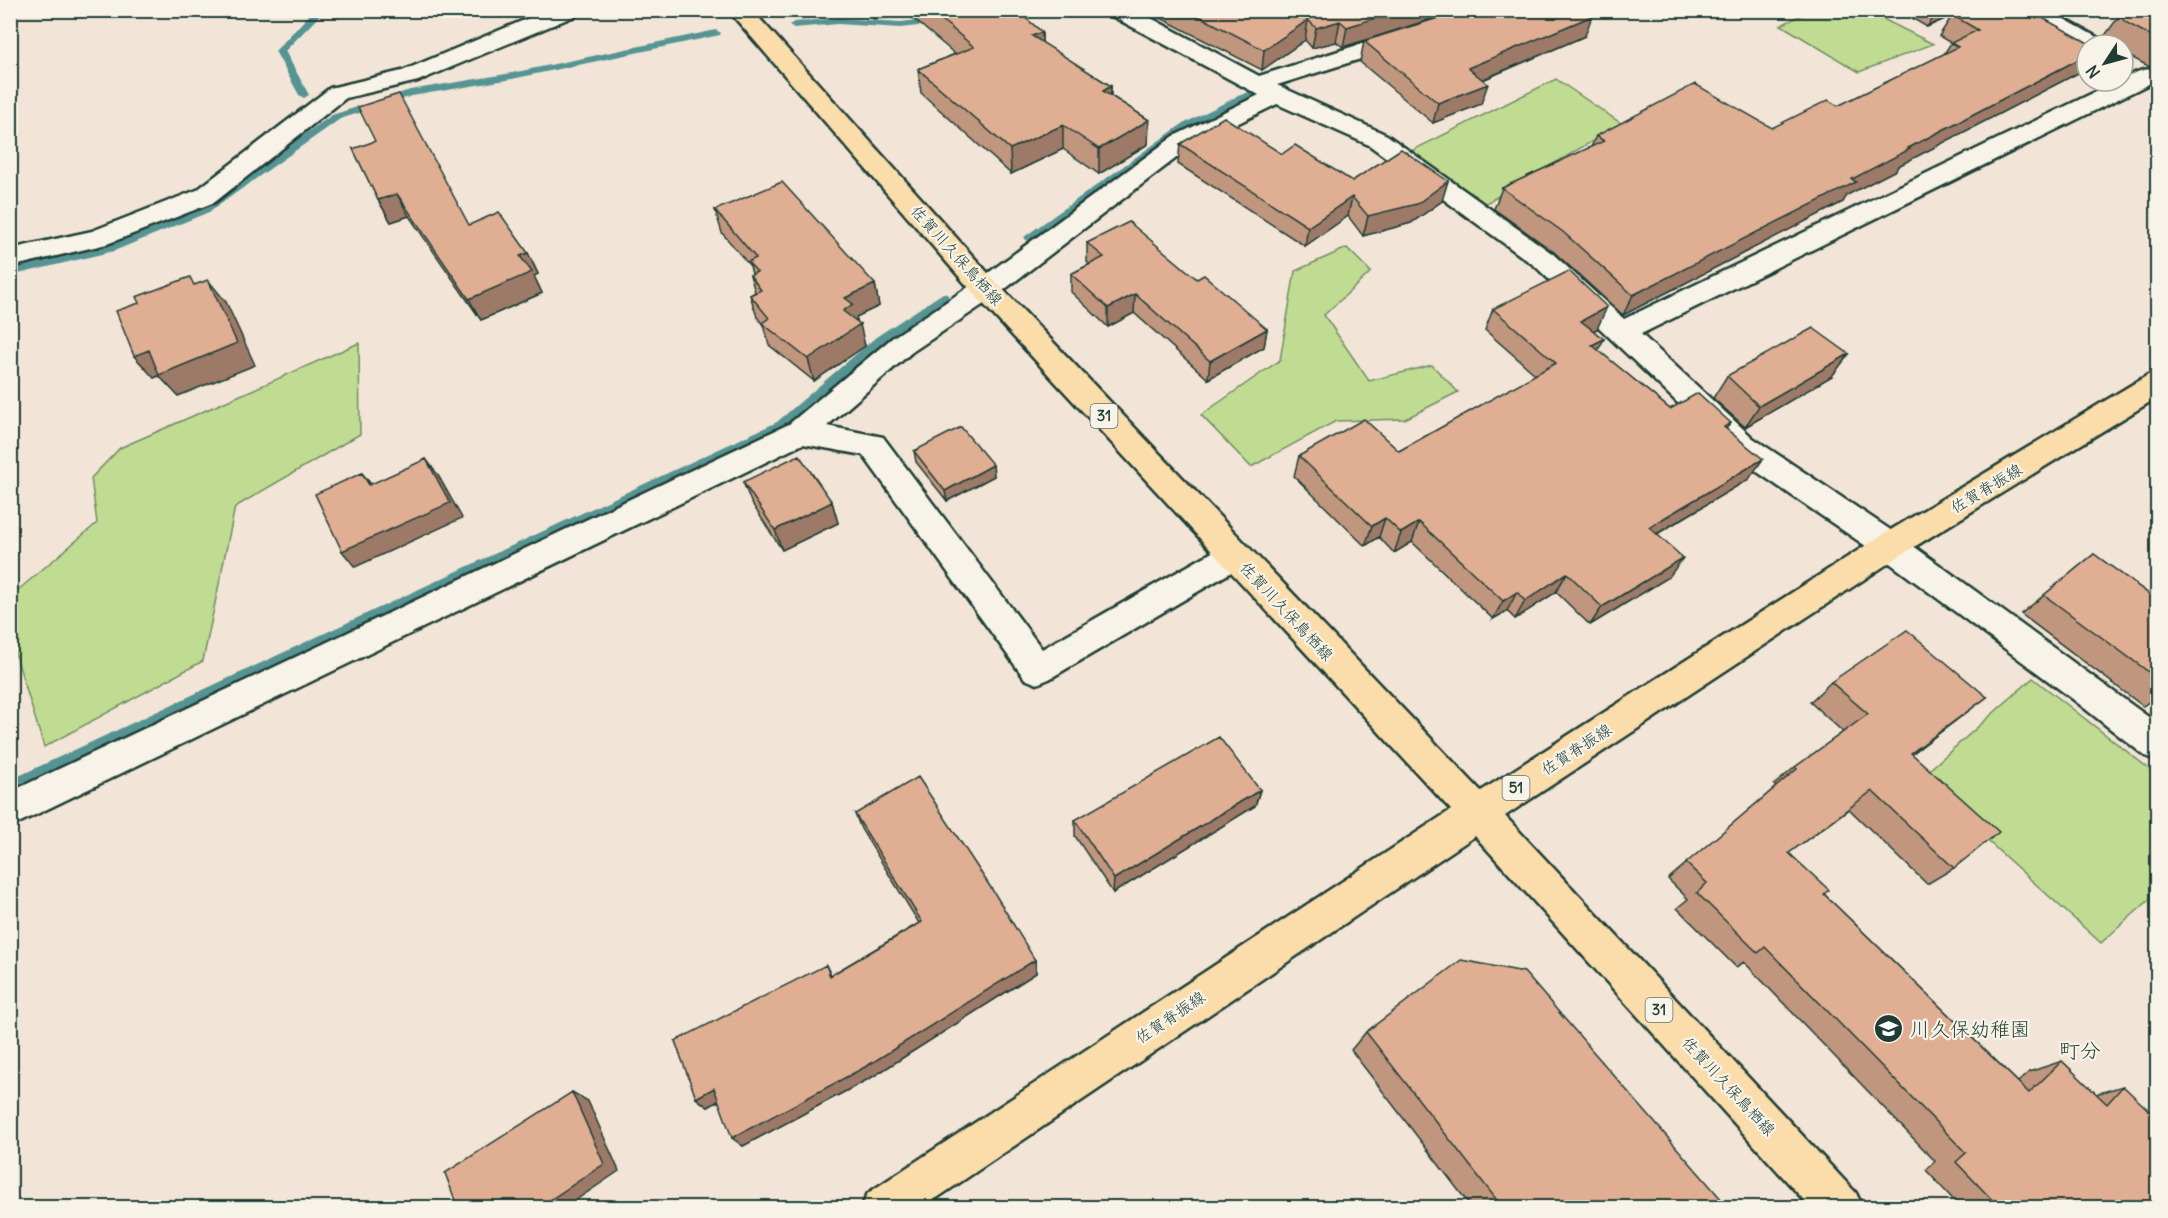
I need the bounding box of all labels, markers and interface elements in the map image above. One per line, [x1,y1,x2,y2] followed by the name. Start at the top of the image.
[2075,33,2135,93] north arrow
[2082,61,2104,82] text: N
[907,201,1007,309] street label: 佐賀川久保鳥栖線
[1090,404,1118,428] road number: 31
[1947,459,2025,517] street label: 佐賀脊振線
[1236,557,1338,665] street label: 佐賀川久保鳥栖線
[1537,719,1615,779] street label: 佐賀脊振線
[1502,776,1530,800] road number: 51
[1131,986,1209,1048] street label: 佐賀脊振線
[1646,998,1672,1022] road number: 31
[1873,1013,1905,1045] school or university icon: 川久保幼稚園
[1910,1016,2030,1041] place label: 川久保幼稚園
[1678,1032,1780,1140] street label: 佐賀川久保鳥栖線
[2059,1037,2101,1064] district label: 町分

